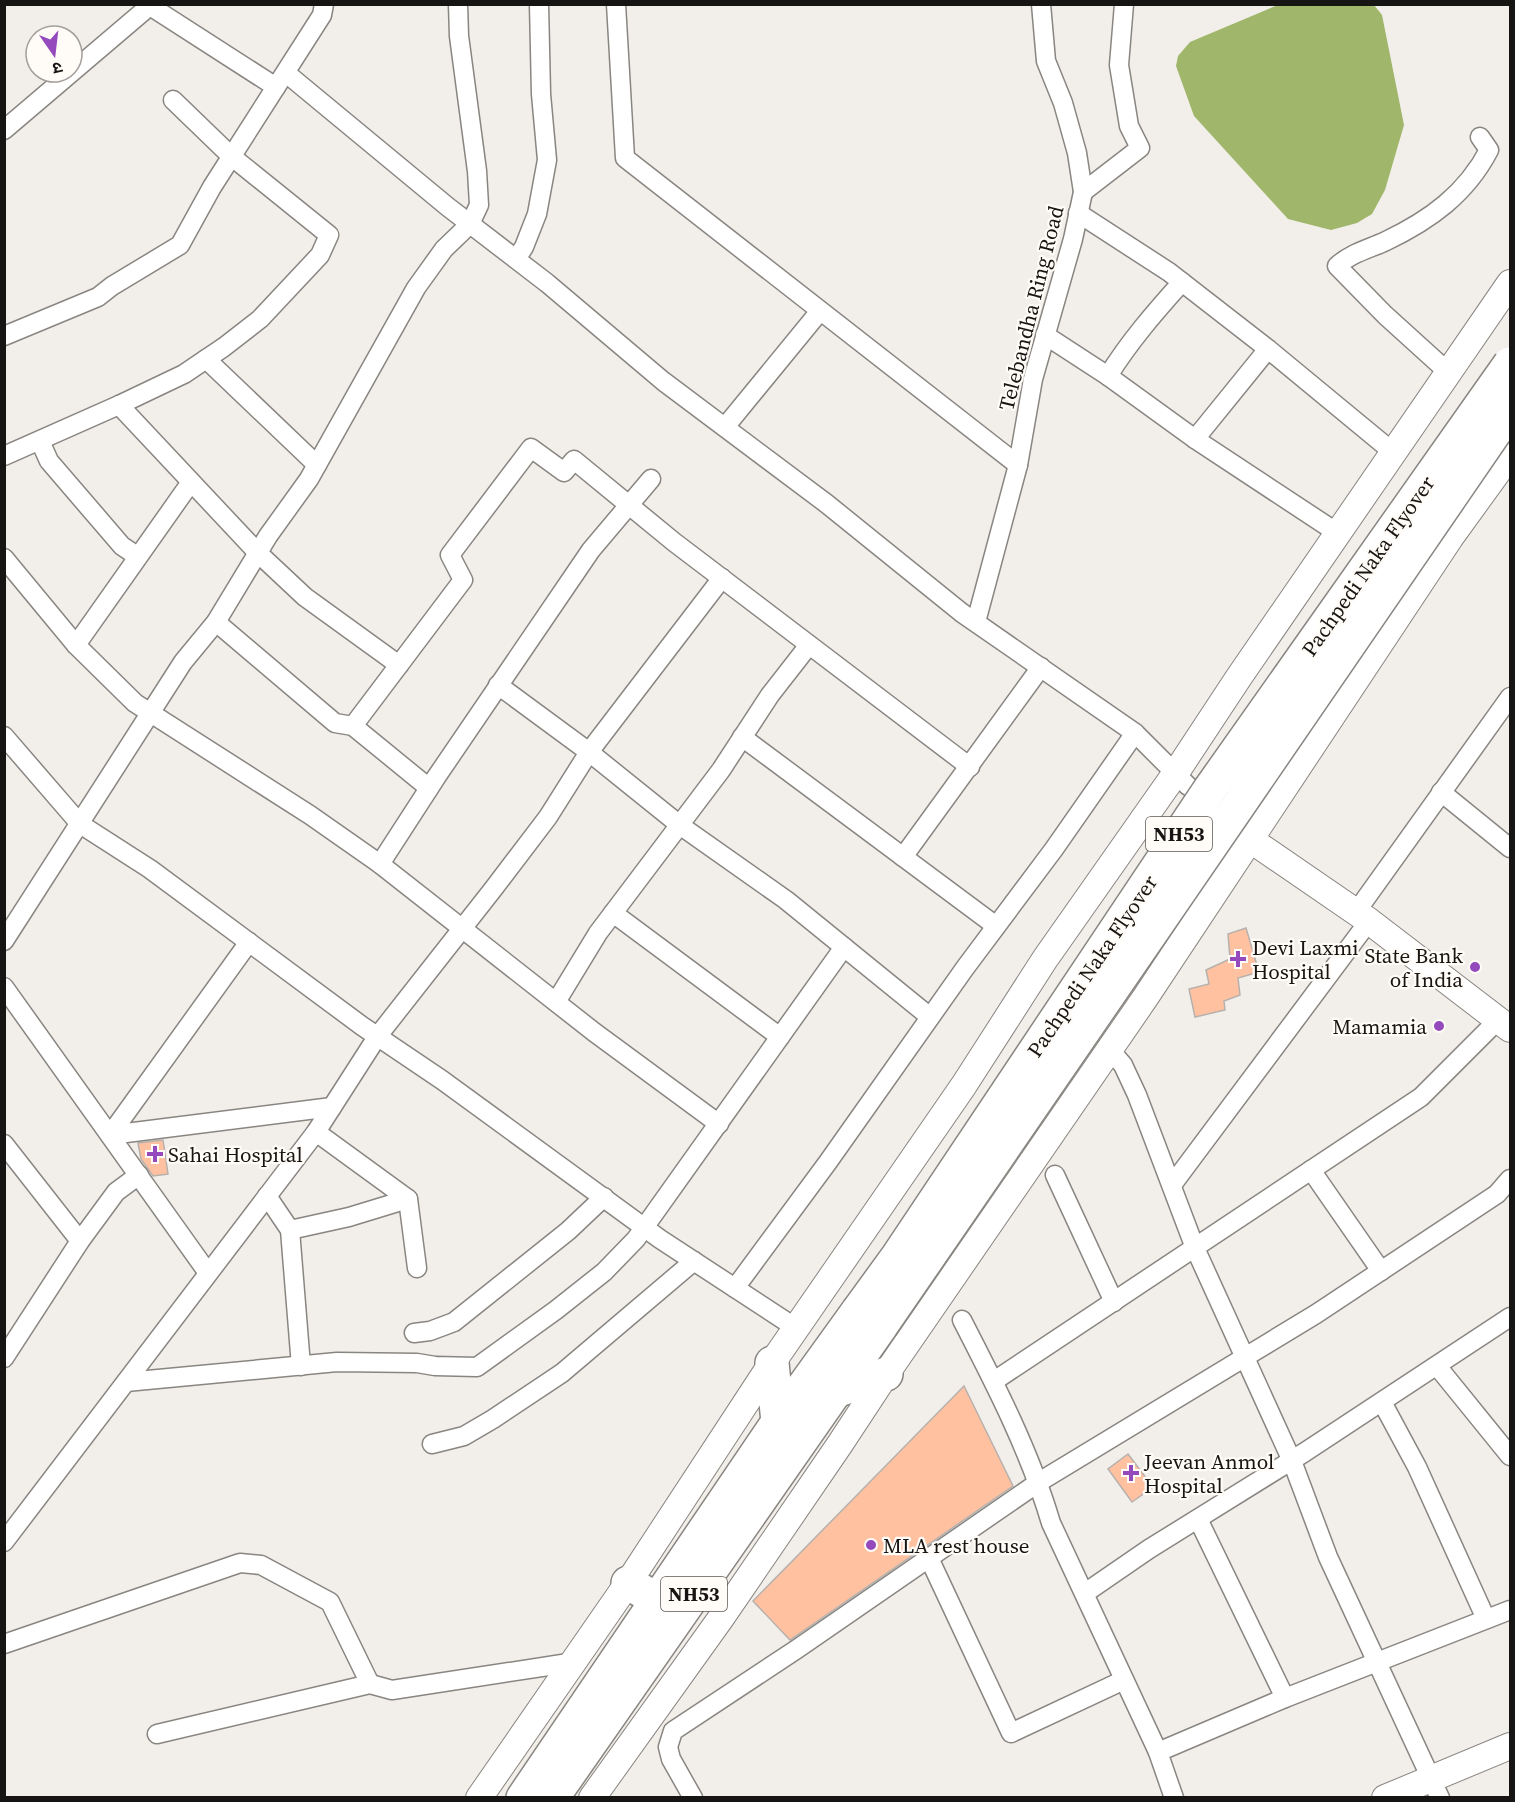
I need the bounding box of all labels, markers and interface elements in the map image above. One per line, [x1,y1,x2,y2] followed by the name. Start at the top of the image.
[24,24,84,84] north arrow
[50,57,65,81] text: उ
[992,203,1070,413] street label: Telebandha Ring Road
[1295,470,1441,662] street label: Pachpedi Naka Flyover
[1146,817,1212,851] road number: NH53
[1020,869,1164,1063] street label: Pachpedi Naka Flyover
[1252,933,1359,986] place label: Devi Laxmi Hospital
[1365,941,1464,994] place label: State Bank of India
[1229,950,1247,968] marker: Devi Laxmi Hospital
[1468,960,1482,974] marker: State Bank of India
[1333,1012,1427,1041] place label: Mamamia
[1432,1019,1446,1033] marker: Mamamia
[168,1140,303,1169] place label: Sahai Hospital
[146,1145,164,1163] marker: Sahai Hospital
[1143,1447,1274,1500] place label: Jeevan Anmol Hospital
[1122,1464,1140,1482] marker: Jeevan Anmol Hospital
[883,1531,1030,1560] place label: MLA rest house
[864,1538,878,1552] marker: MLA rest house
[661,1577,727,1611] road number: NH53

